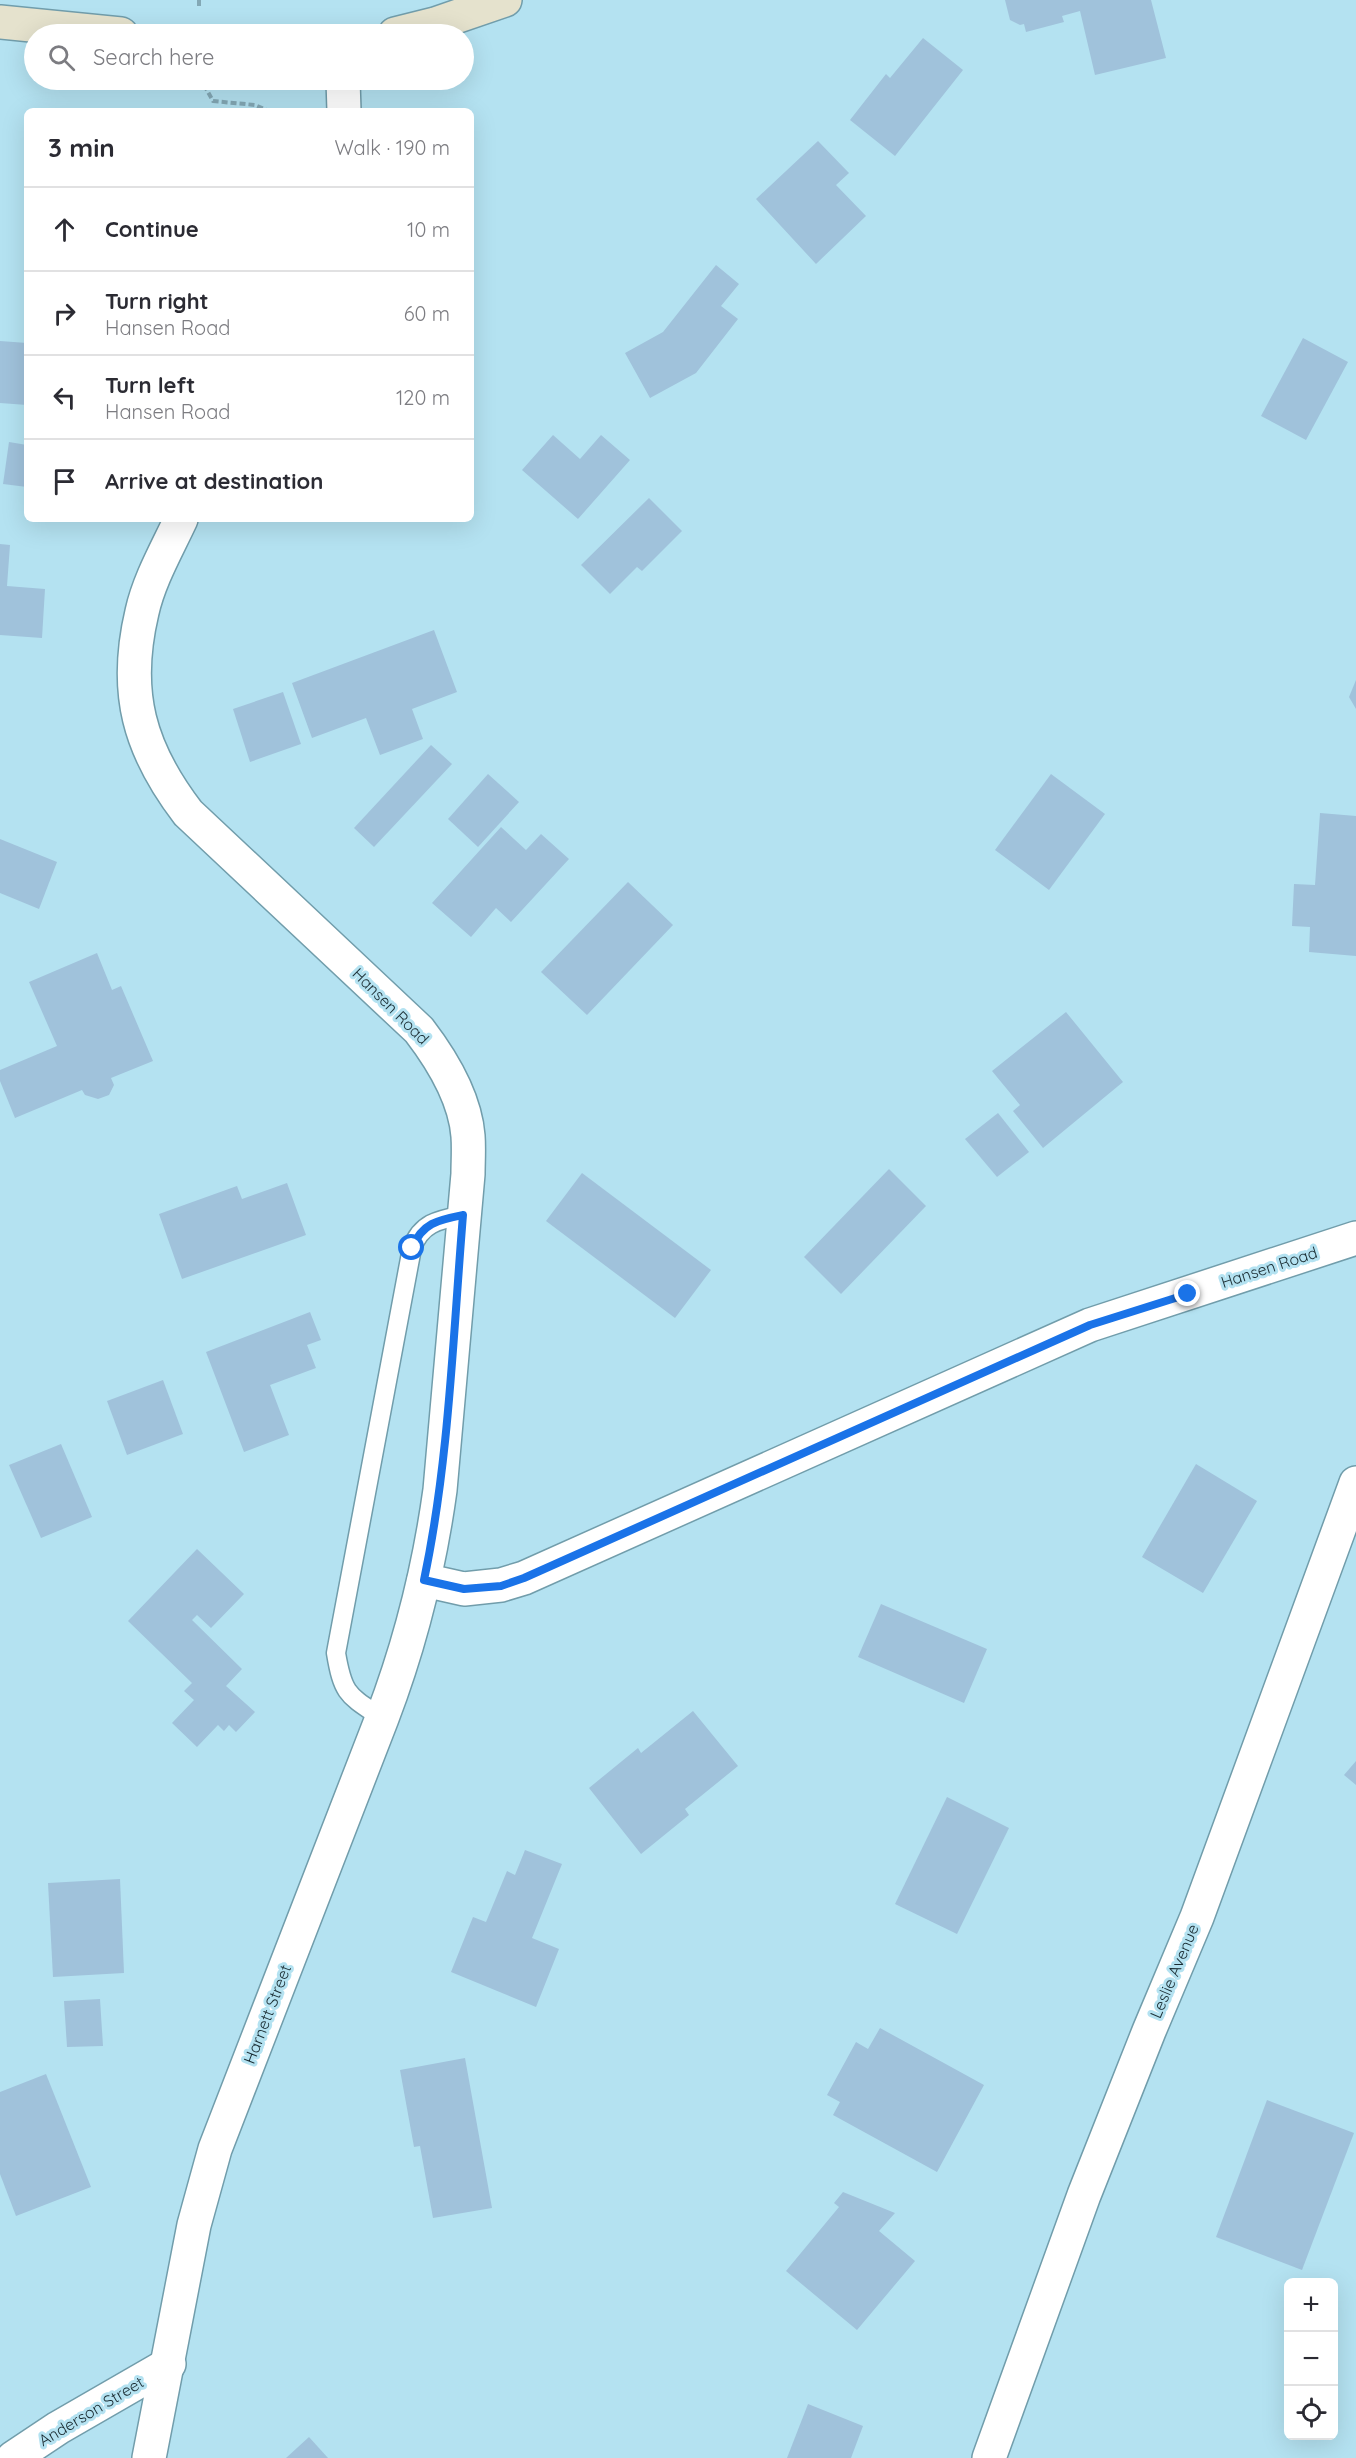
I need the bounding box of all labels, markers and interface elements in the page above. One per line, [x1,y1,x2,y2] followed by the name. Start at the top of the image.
[24,24,474,90] search box
[45,41,78,74] icon: search
[93,43,214,71] text: Search here
[48,131,115,164] text: 3 min
[334,135,450,160] text: Walk · 190 m
[48,213,81,246] icon: ahead
[105,215,199,243] text: Continue
[407,217,450,242] text: 10 m
[105,287,209,315] text: Turn right
[48,297,81,330] icon: right
[404,301,450,326] text: 60 m
[105,315,230,340] text: Hansen Road
[105,371,195,399] text: Turn left
[48,381,81,414] icon: left
[396,385,450,410] text: 120 m
[105,399,230,424] text: Hansen Road
[48,465,81,498] icon: arrive
[105,467,323,495] text: Arrive at destination
[348,963,434,1049] street label: Hansen Road
[398,1234,424,1260] route start
[1218,1242,1320,1292] street label: Hansen Road
[1174,1280,1200,1306] route end
[1145,1921,1203,2021] street label: Leslie Avenue
[239,1962,295,2066] street label: Harnett Street
[1284,2278,1338,2440] map controls
[1284,2278,1338,2332] button: +
[1284,2332,1338,2386] button: −
[35,2372,147,2450] street label: Anderson Street
[1284,2386,1338,2440] button: locate

